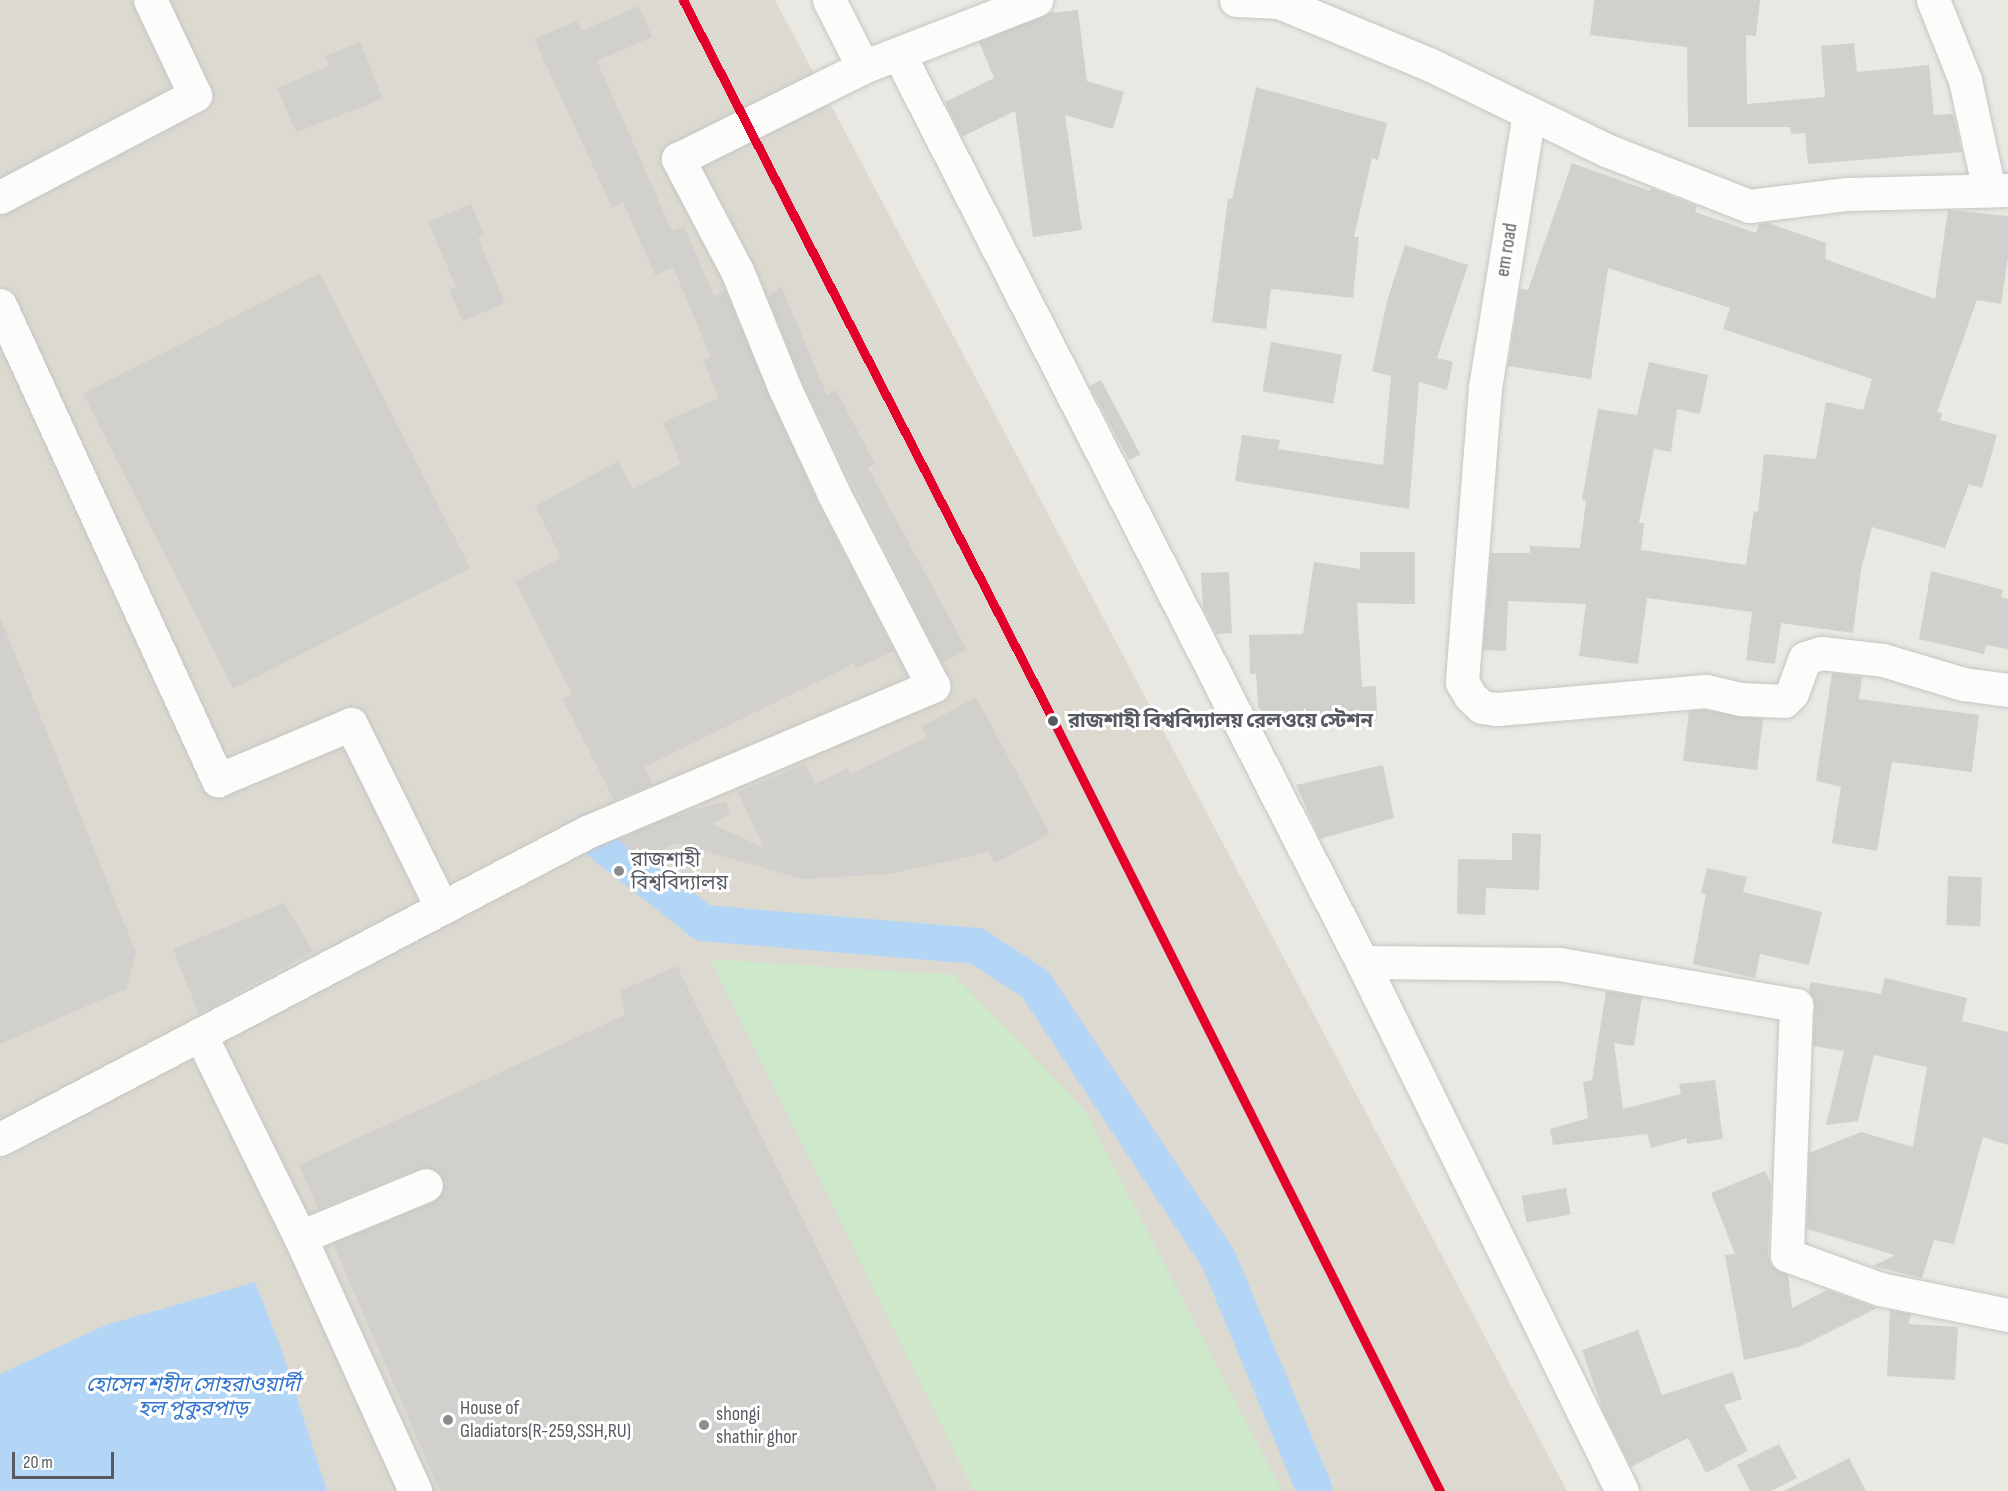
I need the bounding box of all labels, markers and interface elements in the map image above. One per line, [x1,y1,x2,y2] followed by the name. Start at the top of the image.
[1491,222,1523,278] street label: em road
[1068,709,1373,733] place label: রাজশাহী বিশ্ববিদ্যালয় রেলওয়ে স্টেশন
[1043,711,1063,731] marker: রাজশাহী বিশ্ববিদ্যালয় রেলওয়ে স্টেশন
[631,848,728,895] place label: রাজশাহী বিশ্ববিদ্যালয়
[612,864,626,878] marker: রাজশাহী বিশ্ববিদ্যালয়
[86,1372,300,1422] water label: হোসেন শহীদ সোহরাওয়ার্দী হল পুকুরপাড়
[460,1396,631,1443] place label: House of Gladiators(R-259,SSH,RU)
[716,1402,797,1449] place label: shongi shathir ghor
[441,1413,455,1427] marker: House of Gladiators(R-259,SSH,RU)
[697,1418,711,1432] marker: shongi shathir ghor
[15,1440,117,1478] scale bar
[23,1452,53,1473] text: 20 m

